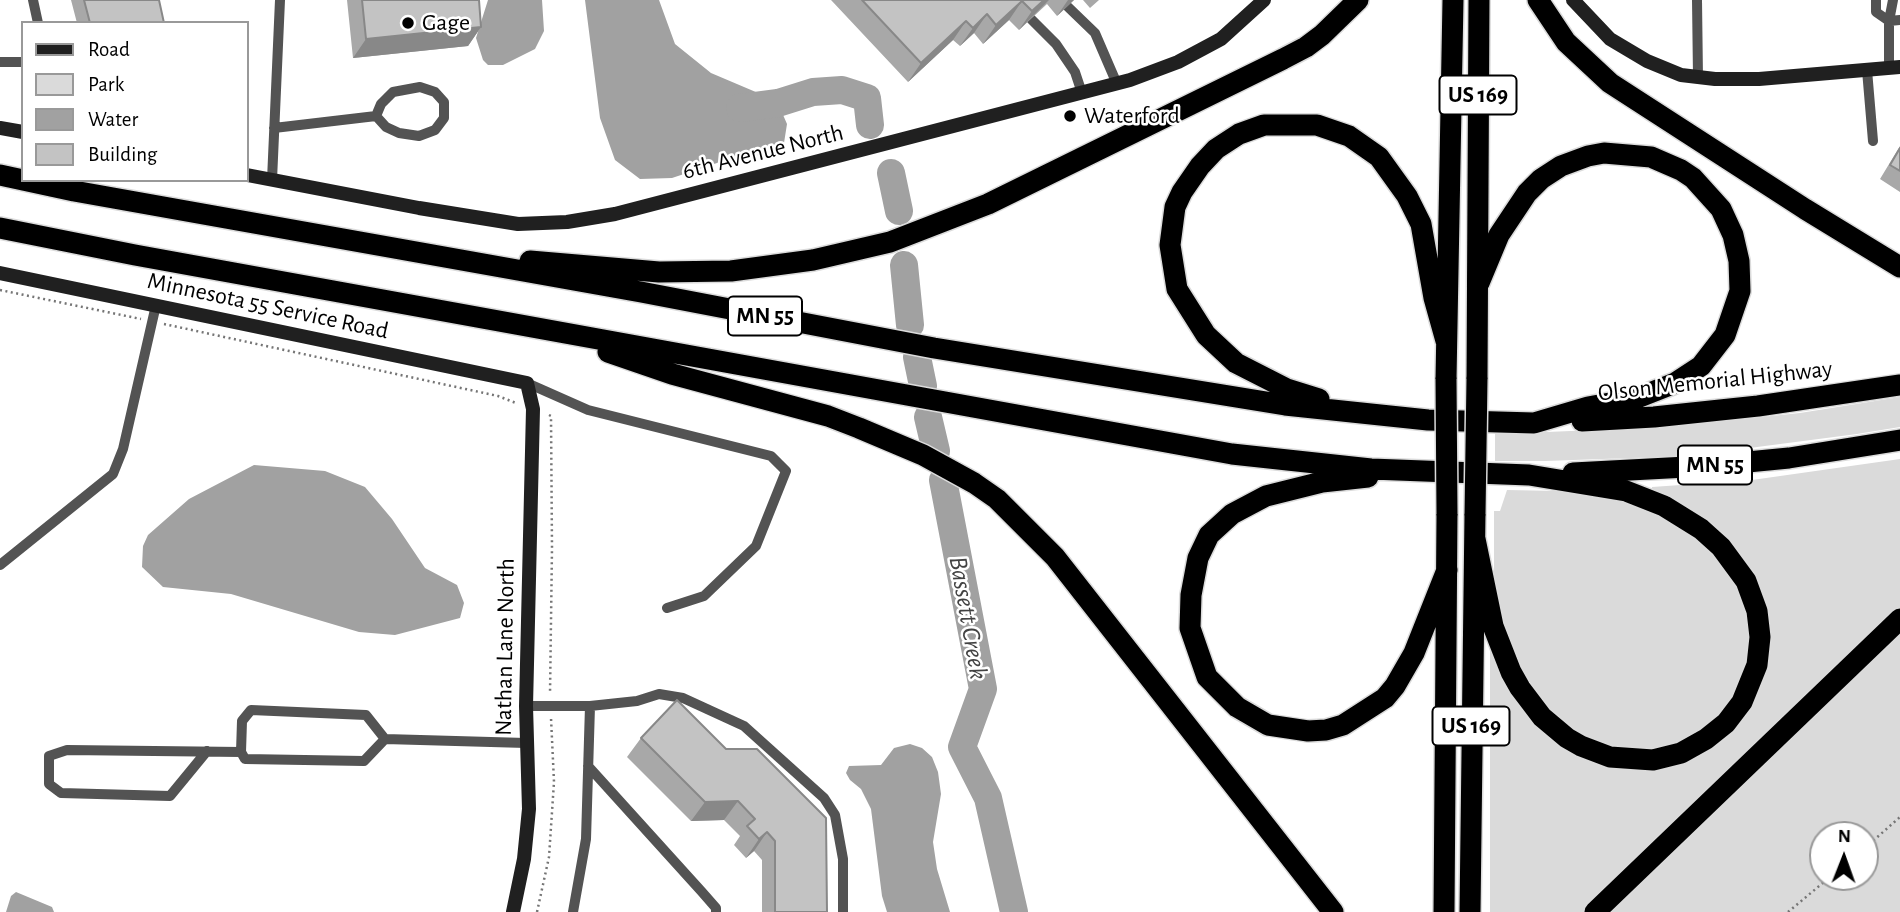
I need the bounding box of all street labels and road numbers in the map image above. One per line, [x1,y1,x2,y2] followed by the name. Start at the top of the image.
[1440,76,1516,114] road number: US 169
[680,118,846,186] street label: 6th Avenue North
[145,266,391,346] street label: Minnesota 55 Service Road
[728,296,802,336] road number: MN 55
[1596,354,1834,408] street label: Olson Memorial Highway
[1678,446,1752,485] road number: MN 55
[489,558,521,736] street label: Nathan Lane North
[1432,706,1510,746] road number: US 169

